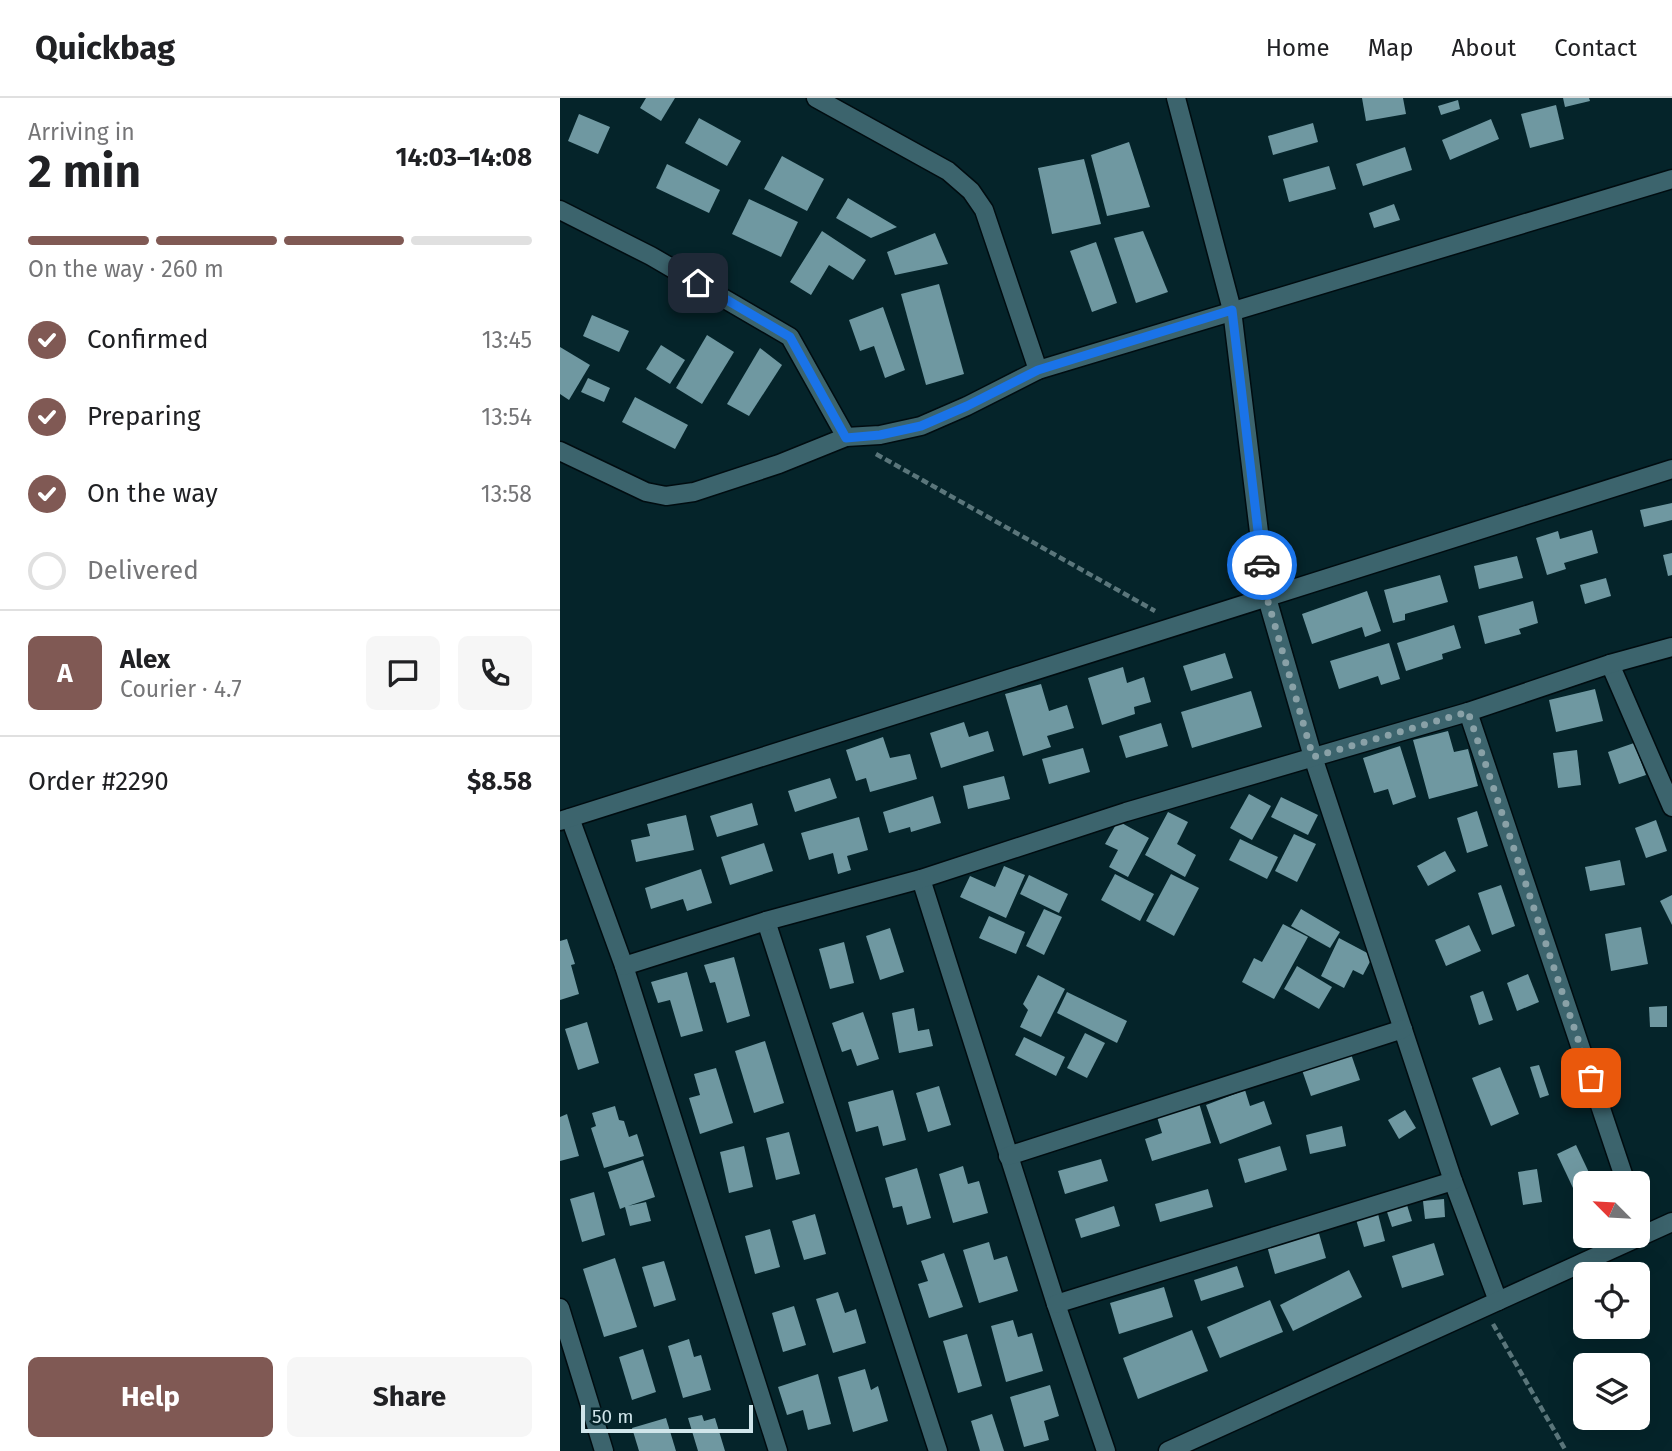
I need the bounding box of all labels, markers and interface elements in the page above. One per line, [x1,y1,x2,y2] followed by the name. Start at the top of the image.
[35,28,175,68] text: Quickbag
[1266,34,1330,62] text: Home
[1368,34,1414,62] text: Map
[1452,34,1516,62] text: About
[1554,34,1637,62] text: Contact
[28,118,135,146] text: Arriving in
[396,142,532,173] text: 14:03–14:08
[28,144,141,199] text: 2 min
[668,253,728,313] pin
[28,255,224,283] text: On the way · 260 m
[679,264,717,302] icon: home
[28,321,66,359] icon: check
[87,324,208,355] text: Confirmed
[482,326,532,354] text: 13:45
[28,398,66,436] icon: check
[87,401,200,432] text: Preparing
[481,403,532,431] text: 13:54
[28,475,66,513] icon: check
[87,478,218,509] text: On the way
[481,480,532,508] text: 13:58
[1227,530,1297,600] courier
[1243,546,1281,584] icon: car
[87,555,199,586] text: Delivered
[366,636,440,710] button: chat
[458,636,532,710] button: phone
[120,644,170,675] text: Alex
[57,658,73,689] text: A
[120,675,242,703] text: Courier · 4.7
[28,766,169,797] text: Order #2290
[467,766,532,797] text: $8.58
[1561,1048,1621,1108] pin
[1572,1059,1610,1097] icon: bag
[1573,1171,1650,1248] north arrow
[1573,1171,1650,1430] map controls
[1573,1262,1650,1339] button: locate
[1573,1353,1650,1430] button: layers
[28,1357,273,1437] button: Help
[287,1357,532,1437] button: Share
[581,1402,752,1434] scale bar
[592,1405,633,1428] text: 50 m

